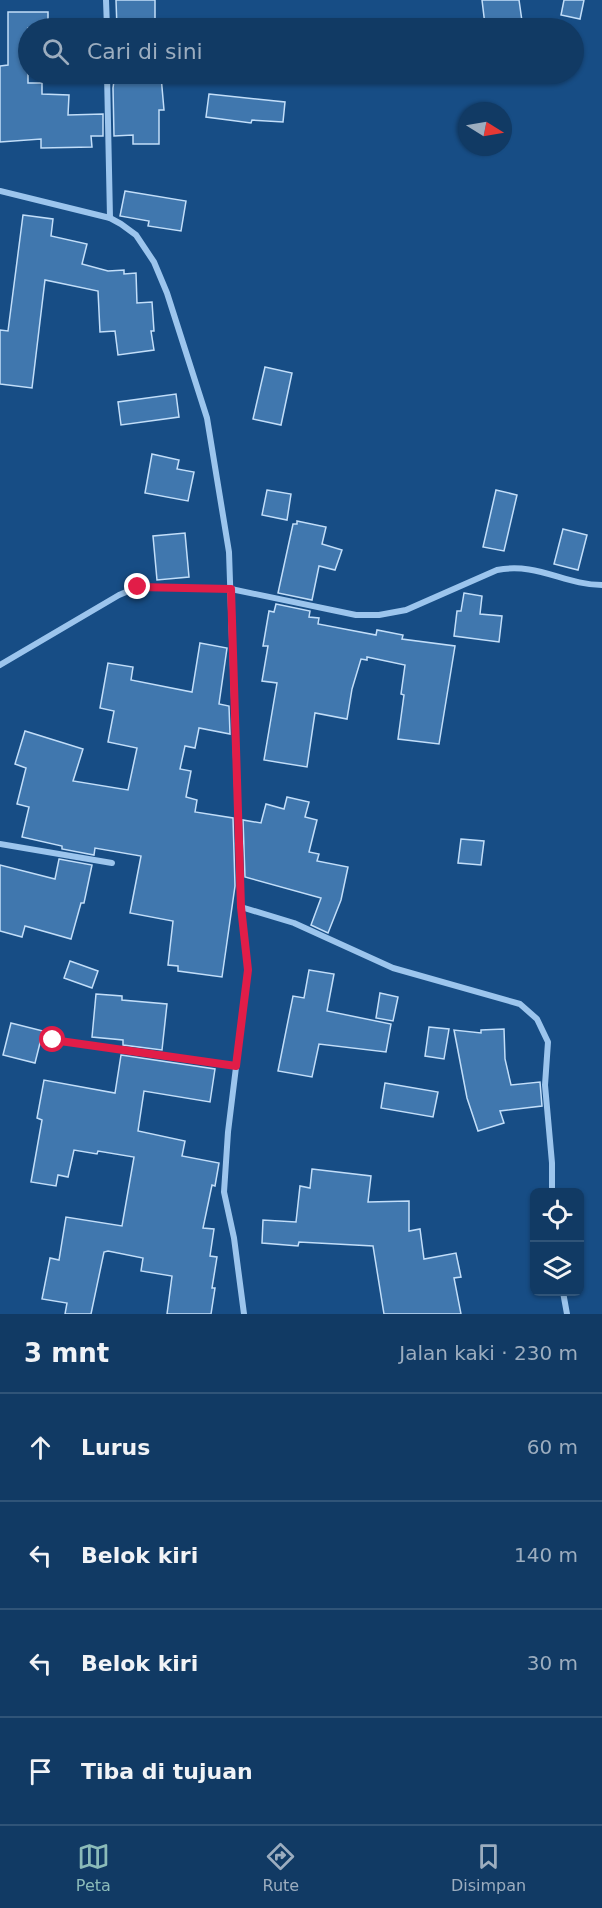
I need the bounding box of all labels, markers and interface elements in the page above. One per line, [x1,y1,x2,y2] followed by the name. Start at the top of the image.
[18,18,584,84] search box
[39,35,72,68] icon: search
[87,39,203,64] text: Cari di sini
[458,102,512,156] north arrow
[124,573,150,599] route end
[39,1026,65,1052] route start
[530,1188,584,1296] map controls
[530,1188,584,1242] button: locate
[530,1242,584,1296] button: layers
[24,1338,109,1368] text: 3 mnt
[399,1341,578,1365] text: Jalan kaki · 230 m
[24,1431,57,1464] icon: ahead
[81,1435,150,1460] text: Lurus
[527,1435,578,1459] text: 60 m
[24,1539,57,1572] icon: left
[81,1543,198,1568] text: Belok kiri
[514,1543,578,1567] text: 140 m
[24,1647,57,1680] icon: left
[81,1651,198,1676] text: Belok kiri
[527,1651,578,1675] text: 30 m
[24,1755,57,1788] icon: arrive
[81,1759,253,1784] text: Tiba di tujuan
[76,1840,111,1895] tab: Peta
[263,1840,299,1895] tab: Rute
[451,1840,526,1895] tab: Disimpan

